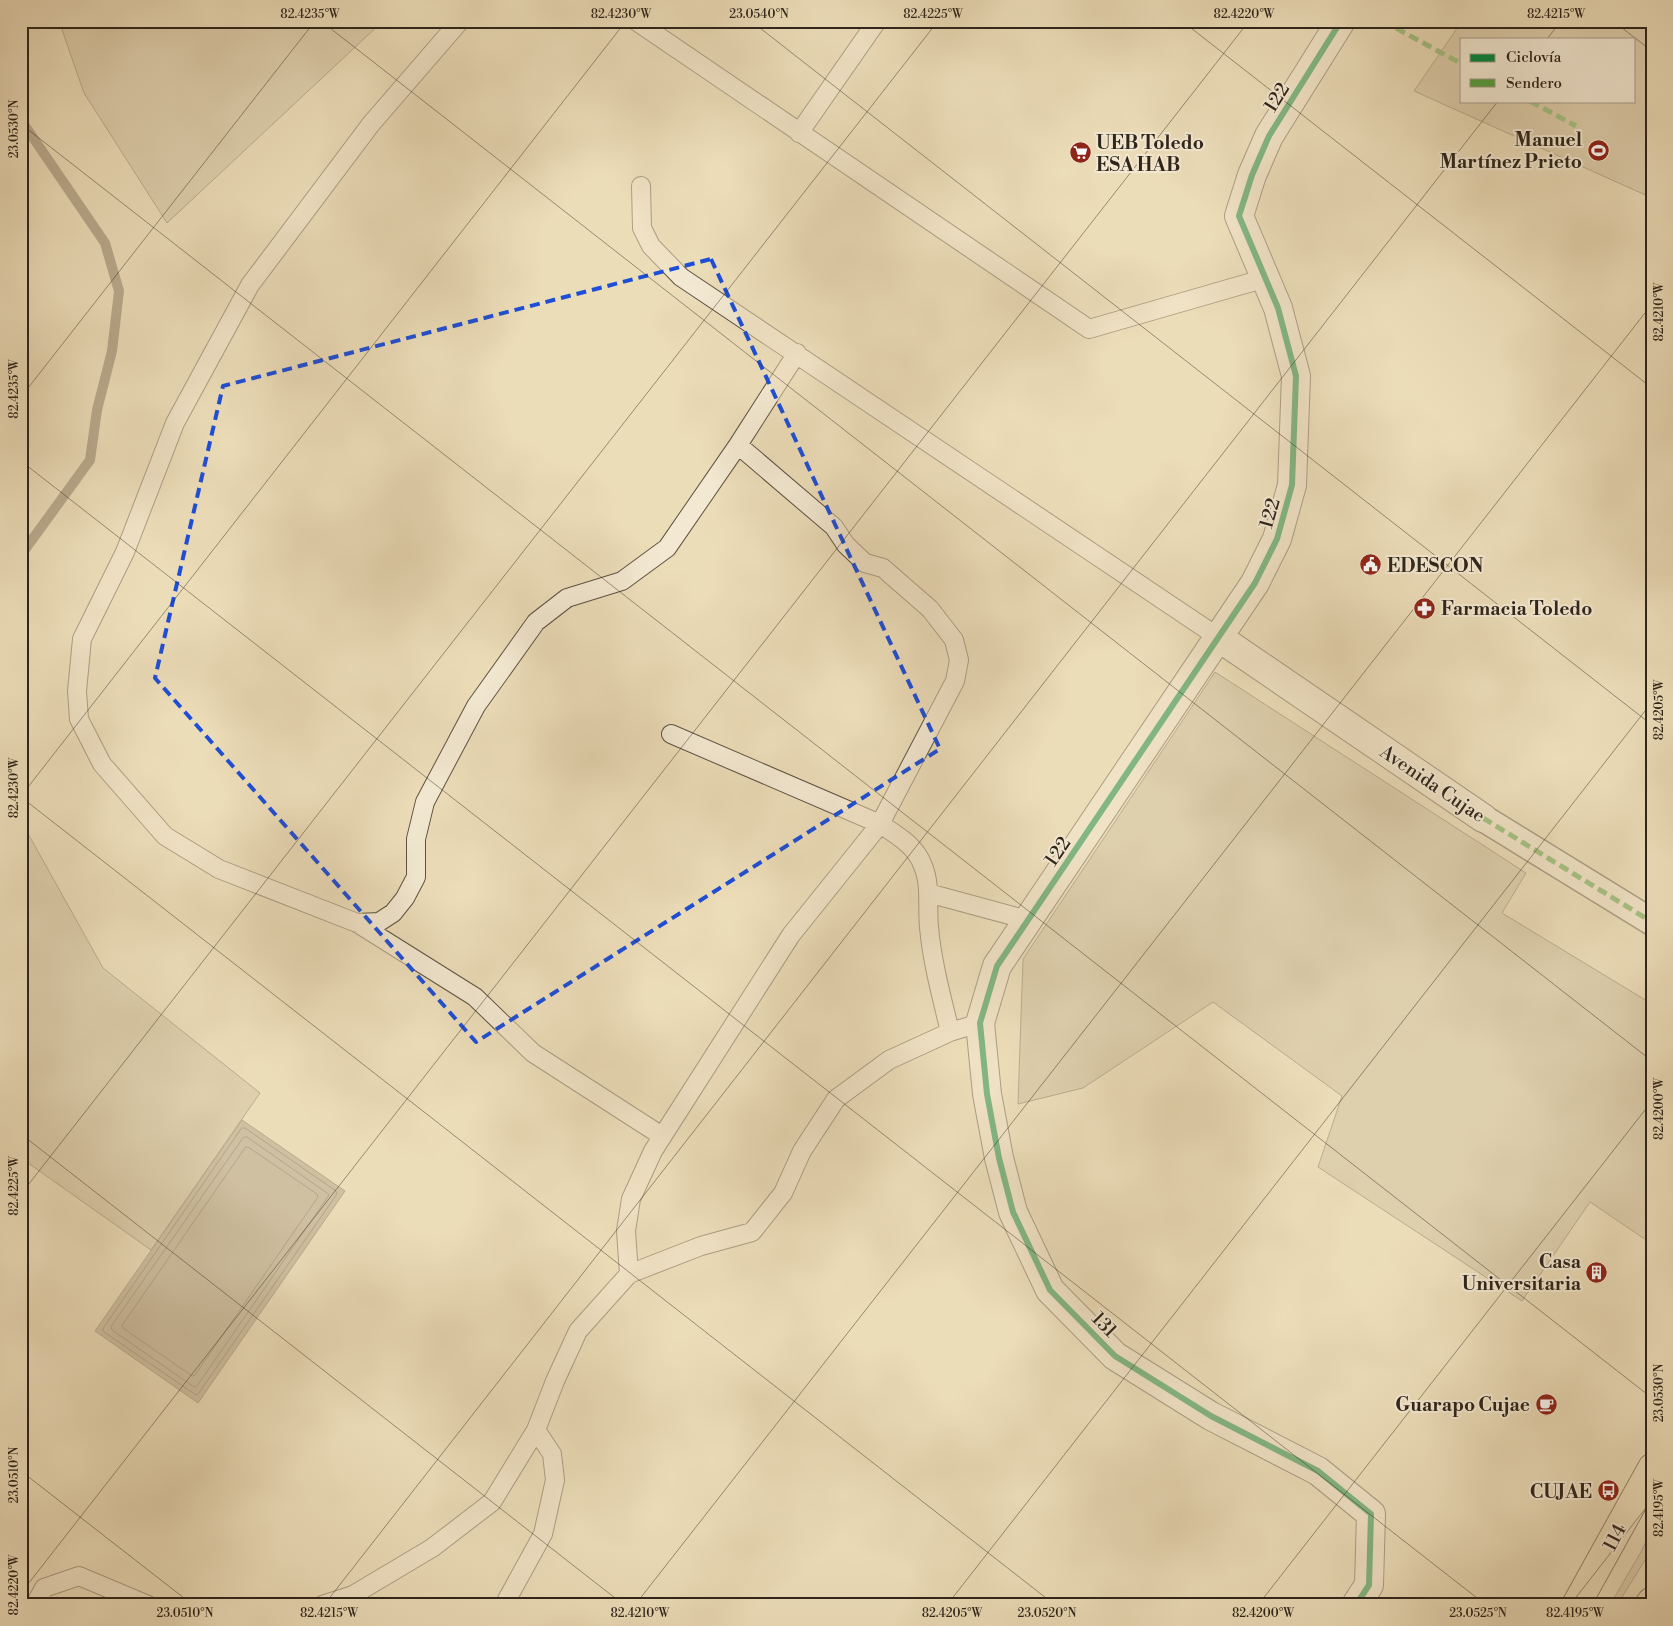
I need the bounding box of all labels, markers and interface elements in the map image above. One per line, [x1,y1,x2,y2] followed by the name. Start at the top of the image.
[280,7,341,22] text: 82.4235°W
[591,7,652,22] text: 82.4230°W
[729,7,789,22] text: 23.0540°N
[903,7,964,22] text: 82.4225°W
[1214,7,1276,22] text: 82.4220°W
[1527,7,1586,22] text: 82.4215°W
[1460,38,1636,102] legend
[1506,48,1562,67] text: Ciclovía
[1506,74,1562,93] text: Sendero
[1259,78,1295,117] street label: 122
[7,100,22,158] text: 23.0530°N
[1439,128,1582,174] place label: Manuel Martínez Prieto
[1096,131,1204,177] place label: UEB Toledo ESA HAB
[1586,138,1610,162] sports icon: Manuel Martínez Prieto
[1068,141,1092,165] supermarket icon: UEB Toledo ESA HAB
[1652,281,1667,342] text: 82.4210°W
[7,358,22,419] text: 82.4235°W
[1254,495,1286,531] street label: 122
[1359,553,1383,577] public building icon: EDESCON
[1387,554,1484,578] place label: EDESCON
[1413,596,1437,620] pharmacy icon: Farmacia Toledo
[1441,597,1593,621] place label: Farmacia Toledo
[1652,679,1667,740] text: 82.4205°W
[1374,739,1490,828] street label: Avenida Cujae
[7,757,22,818] text: 82.4230°W
[1039,832,1076,871] street label: 122
[1652,1077,1667,1140] text: 82.4200°W
[7,1155,22,1216] text: 82.4225°W
[1462,1250,1582,1296] place label: Casa Universitaria
[1585,1260,1609,1284] building icon: Casa Universitaria
[1086,1307,1122,1343] street label: 131
[1652,1364,1667,1422] text: 23.0530°N
[1534,1392,1558,1416] cafe icon: Guarapo Cujae
[1395,1393,1530,1417] place label: Guarapo Cujae
[7,1447,22,1503] text: 23.0510°N
[1652,1478,1667,1537] text: 82.4195°W
[1596,1479,1620,1503] bus stop icon: CUJAE
[1530,1480,1592,1504] place label: CUJAE
[1598,1520,1632,1555] street label: 114
[7,1553,22,1615] text: 82.4220°W
[157,1606,213,1621] text: 23.0510°N
[300,1606,359,1621] text: 82.4215°W
[610,1606,671,1621] text: 82.4210°W
[922,1606,983,1621] text: 82.4205°W
[1018,1606,1076,1621] text: 23.0520°N
[1232,1606,1295,1621] text: 82.4200°W
[1449,1606,1507,1621] text: 23.0525°N
[1546,1606,1605,1621] text: 82.4195°W

